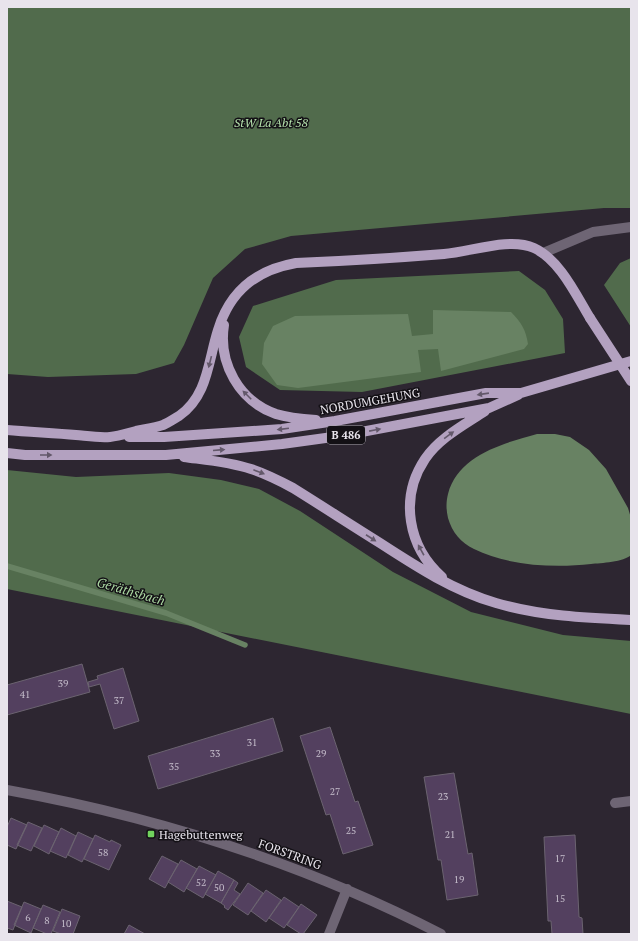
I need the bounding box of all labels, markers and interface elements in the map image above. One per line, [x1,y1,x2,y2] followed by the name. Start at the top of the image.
[234,115,309,130] park label: StW La Abt 58
[207,355,213,368] one-way arrow
[319,385,422,417] street label: NORDUMGEHUNG
[242,390,252,400] one-way arrow
[476,391,489,397] one-way arrow
[277,425,289,432] one-way arrow
[327,426,365,444] road number: B 486
[369,426,382,432] one-way arrow
[444,431,454,439] one-way arrow
[213,447,225,454] one-way arrow
[40,452,53,458] one-way arrow
[254,469,265,475] one-way arrow
[365,534,377,541] one-way arrow
[418,544,424,556] one-way arrow
[95,573,167,609] water label: Geräthsbach
[58,677,68,690] house number: 39
[20,688,30,701] house number: 41
[114,694,124,707] house number: 37
[247,736,257,749] house number: 31
[210,747,220,760] house number: 33
[316,747,326,760] house number: 29
[169,760,179,773] house number: 35
[330,785,340,798] house number: 27
[438,790,448,803] house number: 23
[346,824,356,837] house number: 25
[159,827,243,842] place label: Hagebuttenweg
[445,828,455,841] house number: 21
[146,829,156,839] marker: Hagebuttenweg
[257,836,324,873] street label: FORSTRING
[98,846,108,859] house number: 58
[555,852,565,865] house number: 17
[454,873,464,886] house number: 19
[196,876,206,889] house number: 52
[214,881,224,894] house number: 50
[555,892,565,905] house number: 15
[25,911,31,924] house number: 6
[44,914,50,927] house number: 8
[61,917,71,930] house number: 10

